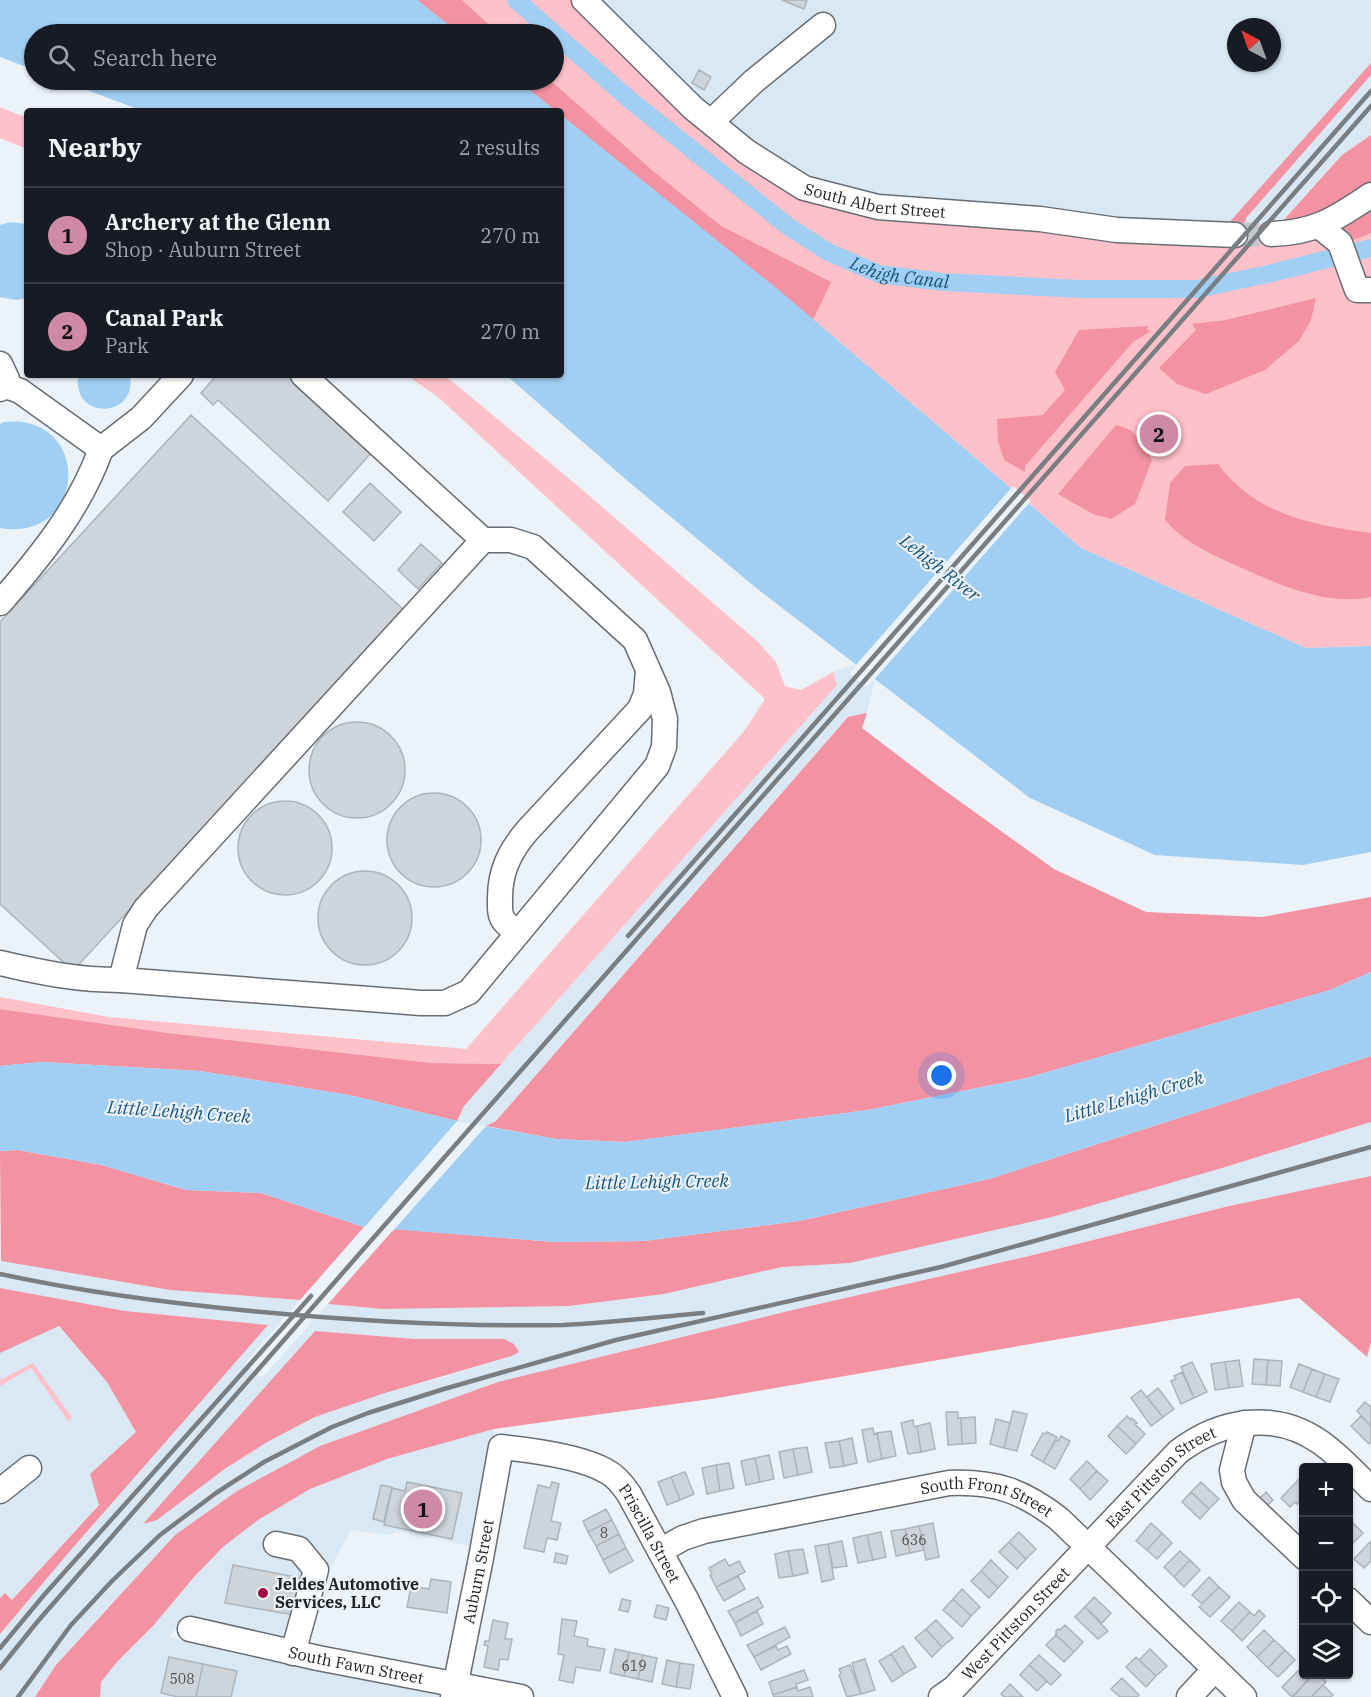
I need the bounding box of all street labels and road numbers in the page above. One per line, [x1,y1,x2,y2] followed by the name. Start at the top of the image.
[802,179,947,222] street label: South Albert Street
[1101,1422,1219,1532] street label: East Pittston Street
[918,1473,1057,1521] street label: South Front Street
[615,1479,685,1586] street label: Priscilla Street
[458,1517,498,1625] street label: Auburn Street
[957,1563,1074,1684] street label: West Pittston Street
[287,1642,426,1688] street label: South Fawn Street

